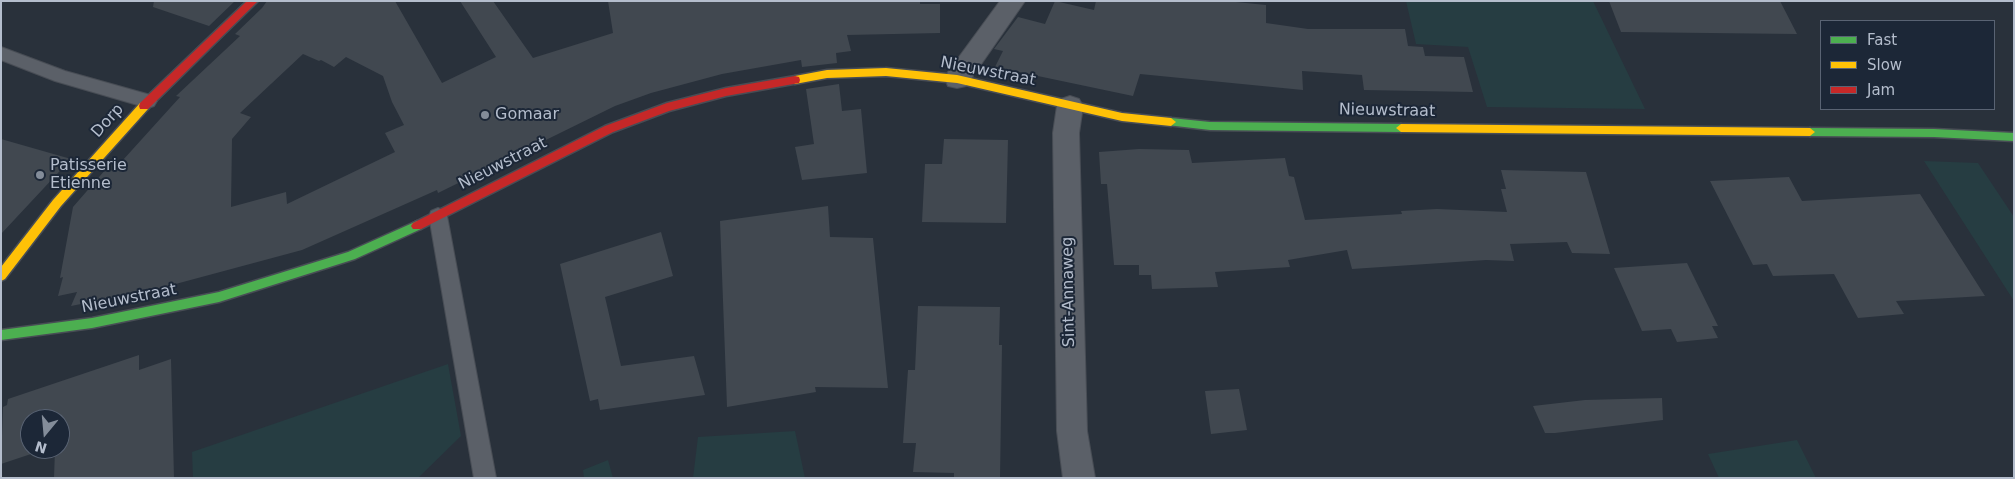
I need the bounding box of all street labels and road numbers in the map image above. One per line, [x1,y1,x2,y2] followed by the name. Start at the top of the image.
[939,53,1037,91] street label: Nieuwstraat
[88,100,128,142] street label: Dorp
[1339,101,1435,121] street label: Nieuwstraat
[456,134,550,194] street label: Nieuwstraat
[1058,237,1080,347] street label: Sint-Annaweg
[80,280,178,318] street label: Nieuwstraat

